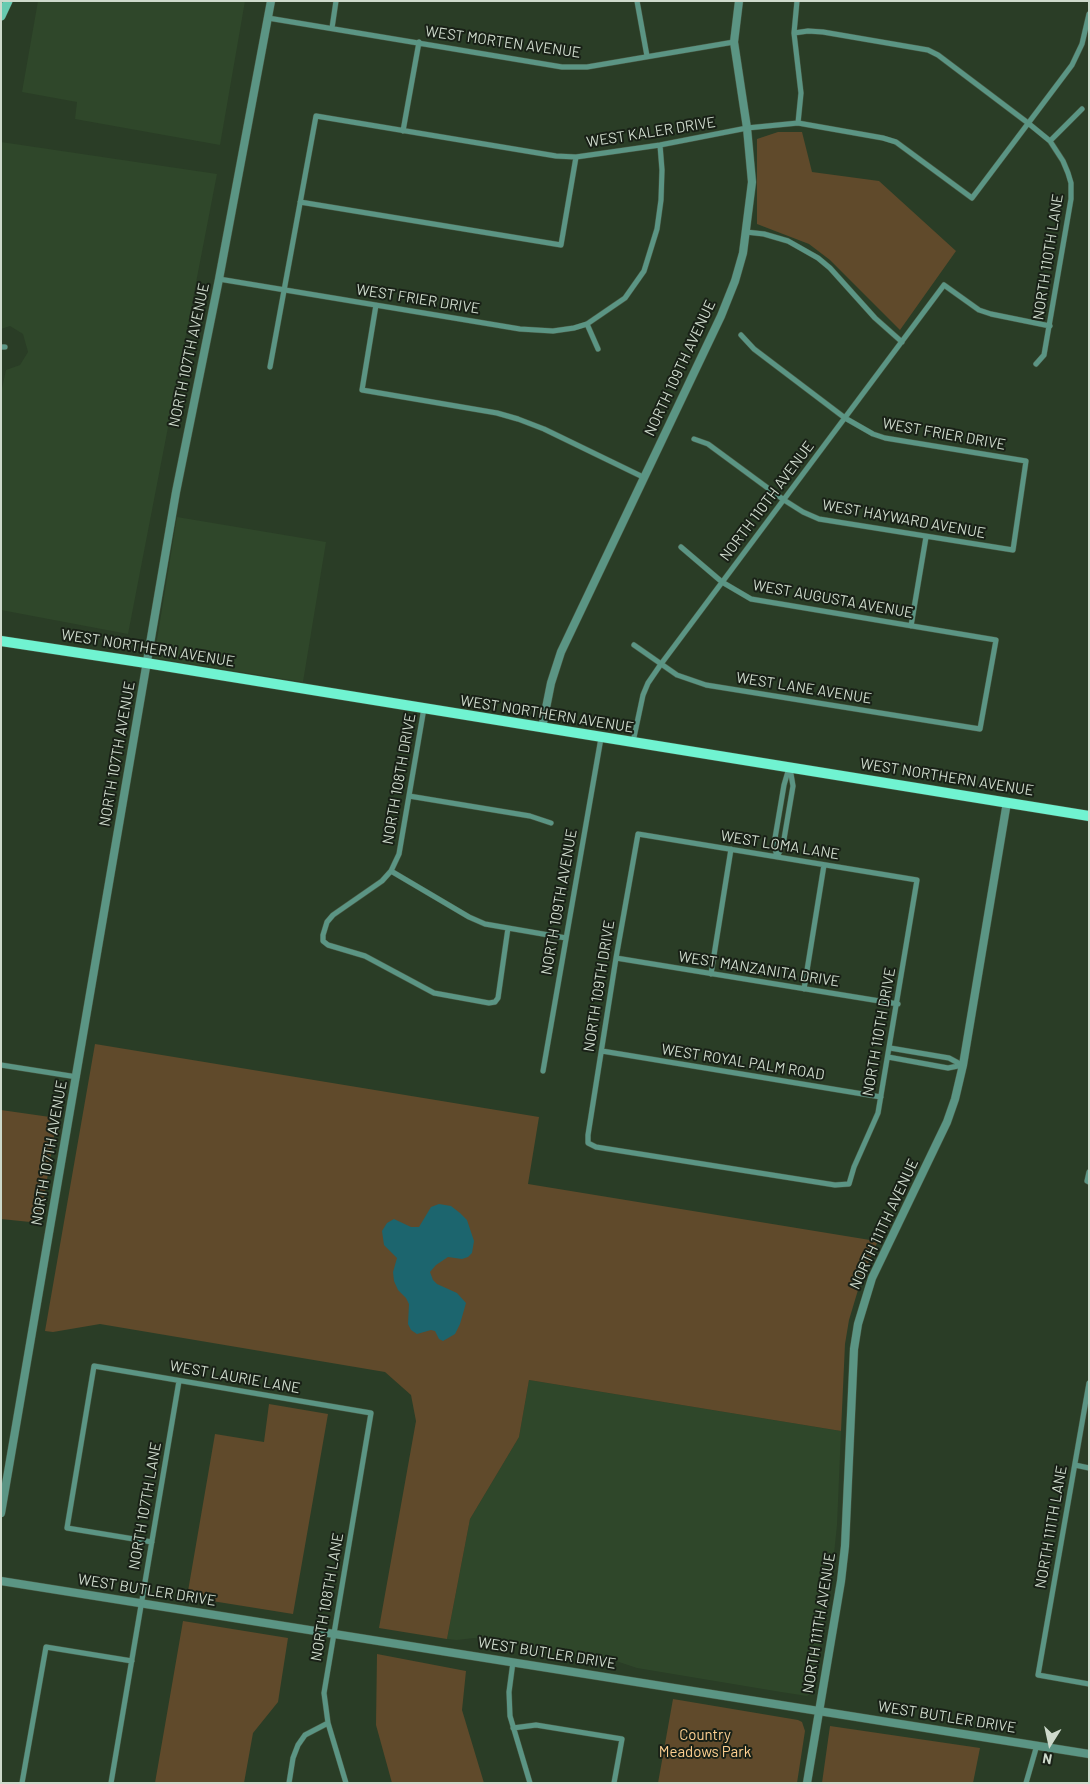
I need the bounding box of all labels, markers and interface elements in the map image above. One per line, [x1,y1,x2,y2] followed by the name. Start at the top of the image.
[424,22,582,62] street label: WEST MORTEN AVENUE
[585,113,717,151] street label: WEST KALER DRIVE
[1029,193,1067,321] street label: NORTH 110TH LANE
[355,280,481,318] street label: WEST FRIER DRIVE
[165,281,213,429] street label: NORTH 107TH AVENUE
[641,297,719,439] street label: NORTH 109TH AVENUE
[881,414,1007,454] street label: WEST FRIER DRIVE
[716,438,818,564] street label: NORTH 110TH AVENUE
[821,496,987,542] street label: WEST HAYWARD AVENUE
[751,576,915,622] street label: WEST AUGUSTA AVENUE
[60,625,236,671] street label: WEST NORTHERN AVENUE
[735,668,873,708] street label: WEST LANE AVENUE
[95,680,139,828] street label: NORTH 107TH AVENUE
[459,691,635,737] street label: WEST NORTHERN AVENUE
[379,712,419,846] street label: NORTH 108TH DRIVE
[859,754,1035,800] street label: WEST NORTHERN AVENUE
[719,827,841,863] street label: WEST LOMA LANE
[537,828,581,976] street label: NORTH 109TH AVENUE
[580,919,618,1053] street label: NORTH 109TH DRIVE
[677,947,841,991] street label: WEST MANZANITA DRIVE
[859,966,899,1098] street label: NORTH 110TH DRIVE
[660,1040,826,1084] street label: WEST ROYAL PALM ROAD
[27,1079,71,1227] street label: NORTH 107TH AVENUE
[846,1156,922,1292] street label: NORTH 111TH AVENUE
[168,1357,302,1397] street label: WEST LAURIE LANE
[125,1441,165,1571] street label: NORTH 107TH LANE
[1031,1464,1071,1590] street label: NORTH 111TH LANE
[307,1531,347,1663] street label: NORTH 108TH LANE
[799,1551,839,1695] street label: NORTH 111TH AVENUE
[77,1570,217,1610] street label: WEST BUTLER DRIVE
[477,1633,617,1673] street label: WEST BUTLER DRIVE
[877,1697,1017,1737] street label: WEST BUTLER DRIVE
[1025,1719,1075,1769] north arrow
[659,1726,751,1761] park label: Country Meadows Park
[1041,1750,1053,1768] text: N

